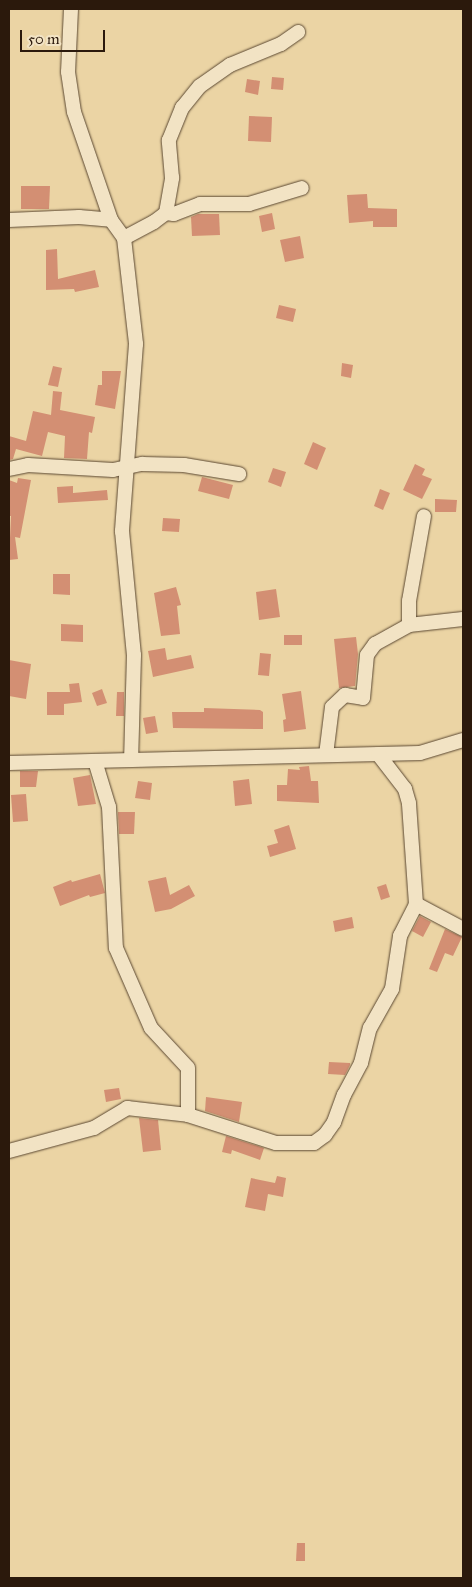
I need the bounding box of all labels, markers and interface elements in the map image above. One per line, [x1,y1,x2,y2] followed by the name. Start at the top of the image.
[22,20,108,52] scale bar
[28,30,60,48] text: 50 m

